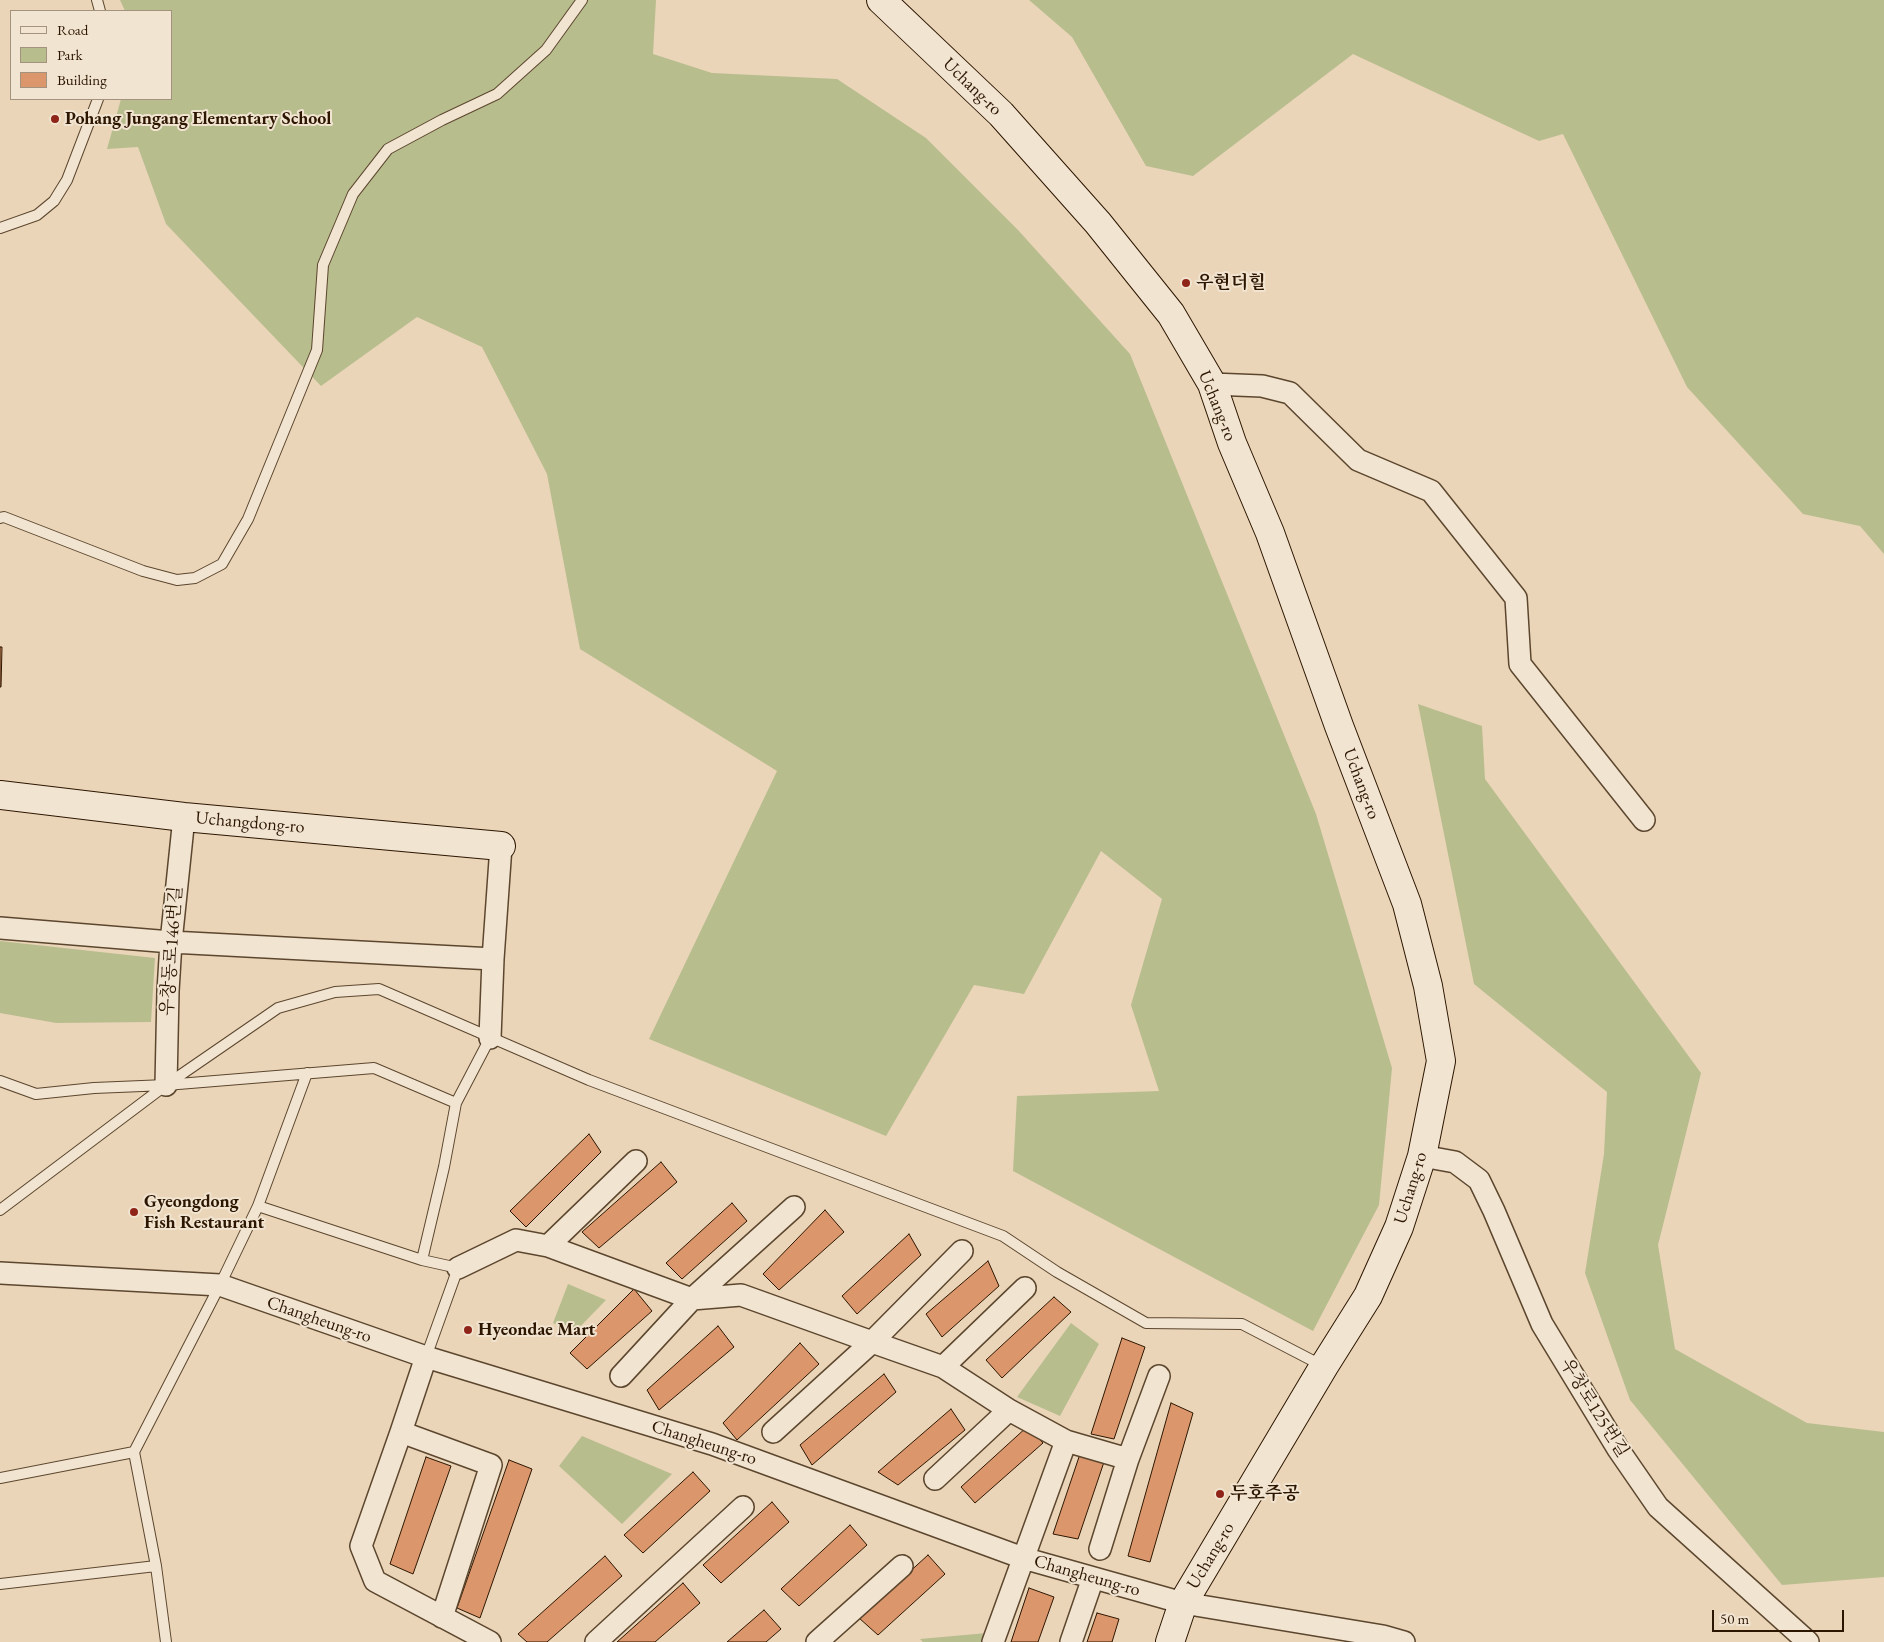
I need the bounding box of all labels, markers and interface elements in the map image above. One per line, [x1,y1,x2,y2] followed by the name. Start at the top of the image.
[10,10,172,100] legend
[57,20,88,39] text: Road
[57,45,83,64] text: Park
[938,53,1006,121] street label: Uchang-ro
[57,70,107,89] text: Building
[65,108,331,130] place label: Pohang Jungang Elementary School
[49,113,61,125] marker: Pohang Jungang Elementary School
[1196,272,1266,294] place label: 우현더힐
[1180,277,1192,289] marker: 우현더힐
[1193,368,1241,444] street label: Uchang-ro
[1338,745,1384,823] street label: Uchang-ro
[194,807,306,839] street label: Uchangdong-ro
[157,885,187,1017] street label: 우창동로146번길
[1390,1149,1432,1227] street label: Uchang-ro
[144,1191,264,1234] place label: Gyeongdong Fish Restaurant
[128,1206,140,1218] marker: Gyeongdong Fish Restaurant
[264,1292,374,1348] street label: Changheung-ro
[478,1319,595,1341] place label: Hyeondae Mart
[462,1324,474,1336] marker: Hyeondae Mart
[1555,1354,1633,1462] street label: 우창로125번길
[649,1416,759,1470] street label: Changheung-ro
[1230,1483,1300,1505] place label: 두호주공
[1214,1488,1226,1500] marker: 두호주공
[1183,1519,1239,1593] street label: Uchang-ro
[1031,1551,1143,1601] street label: Changheung-ro
[1714,1600,1846,1632] scale bar
[1720,1609,1749,1628] text: 50 m

